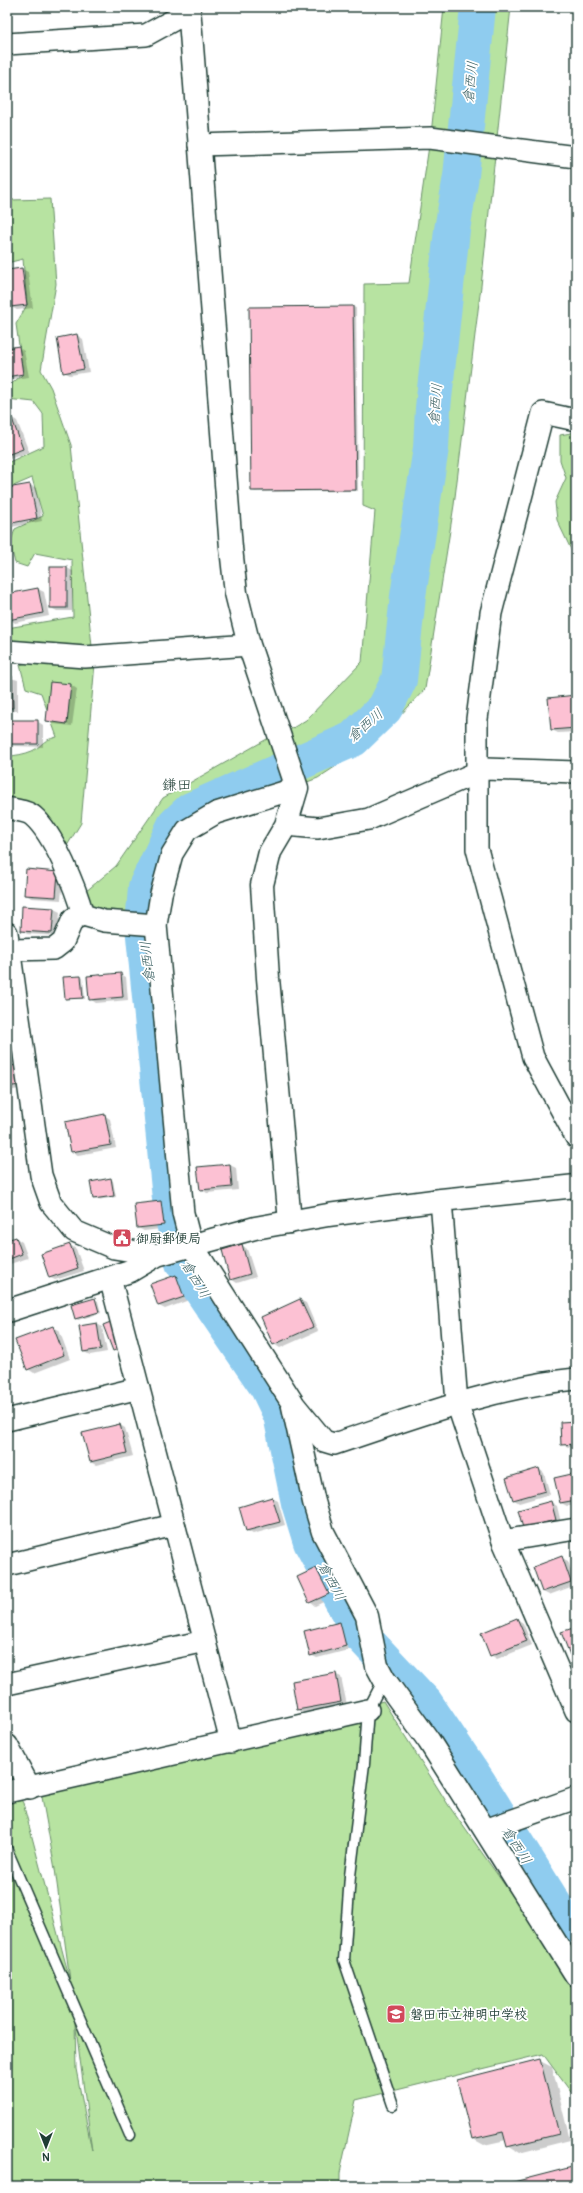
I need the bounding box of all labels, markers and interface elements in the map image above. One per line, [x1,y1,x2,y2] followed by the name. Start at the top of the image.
[460,60,481,104] water label: 倉西川
[425,382,446,426] water label: 倉西川
[344,705,387,746] water label: 倉西川
[162,776,192,795] district label: 鎌田
[137,940,158,984] water label: 倉西川
[111,1227,133,1249] public building icon: 御厨郵便局
[136,1231,201,1247] place label: 御厨郵便局
[177,1257,214,1302] water label: 倉西川
[314,1559,349,1604] water label: 倉西川
[498,1823,535,1868] water label: 倉西川
[385,2003,407,2025] school or university icon: 磐田市立神明中学校
[410,2007,527,2023] place label: 磐田市立神明中学校
[26,2127,66,2167] north arrow
[42,2150,50,2163] text: N

